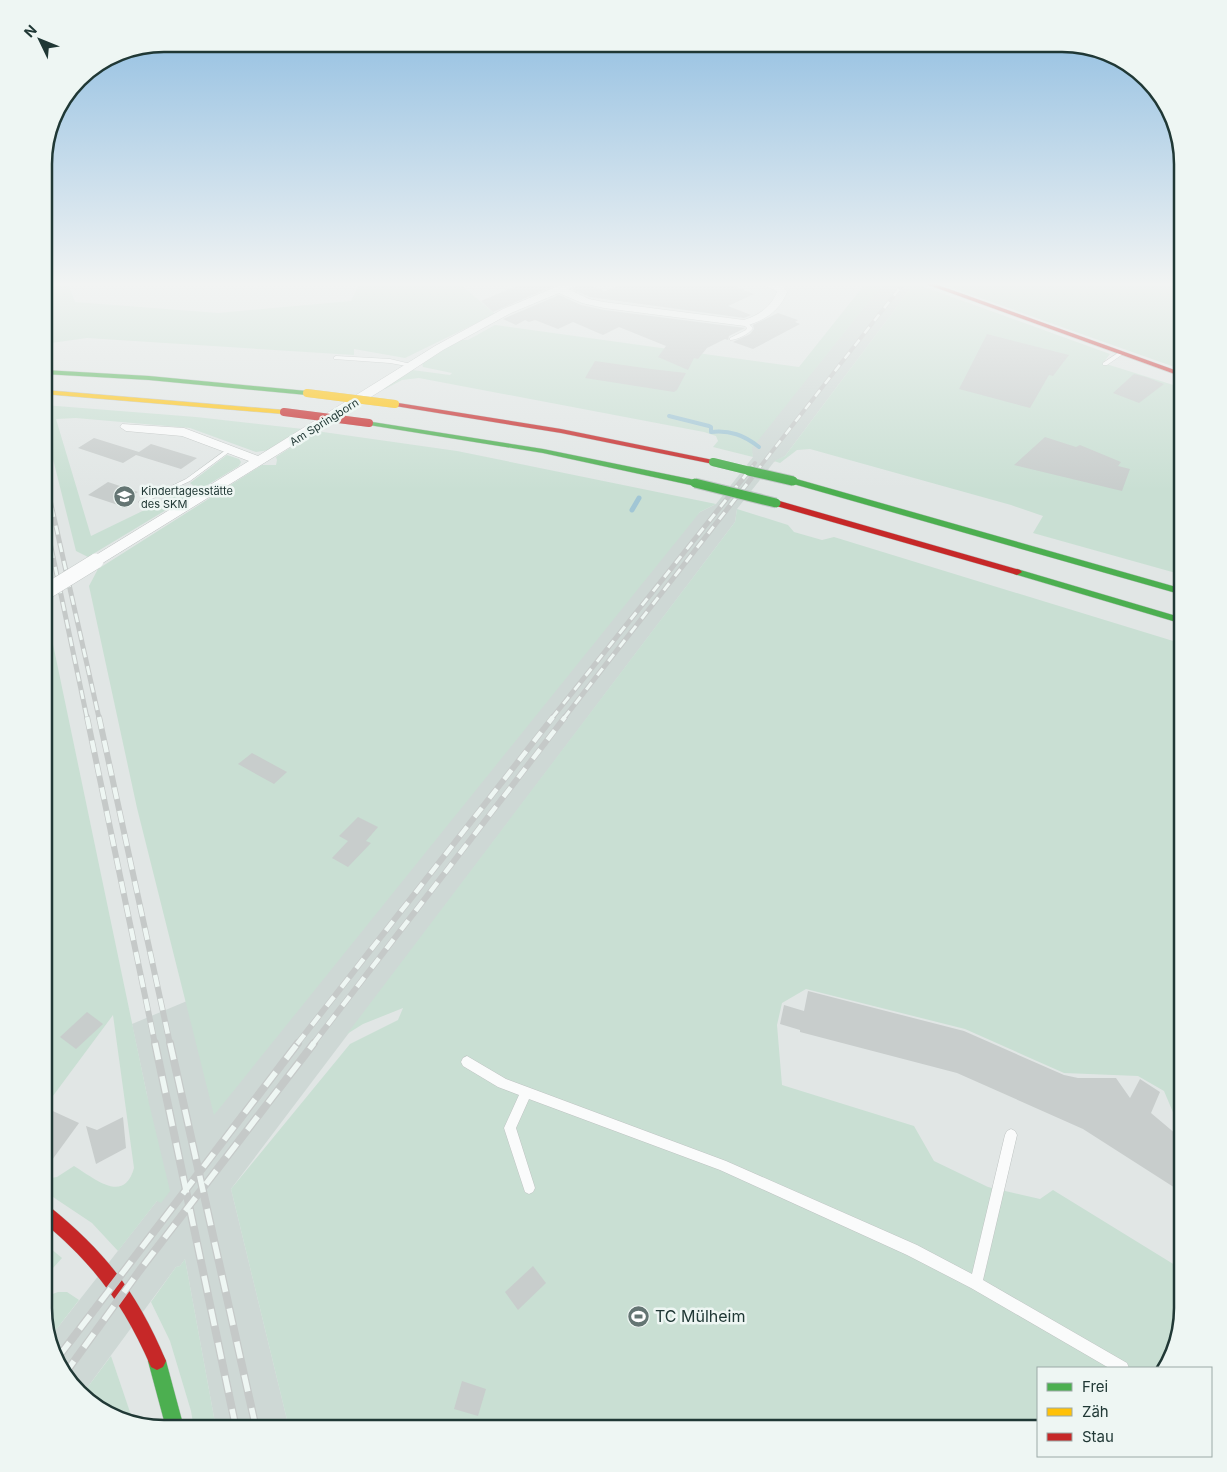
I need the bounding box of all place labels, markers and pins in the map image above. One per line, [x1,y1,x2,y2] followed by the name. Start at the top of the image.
[141,484,233,511] place label: Kindertagesstätte des SKM
[113,485,137,509] school or university icon: Kindertagesstätte des SKM
[627,1304,651,1328] sports icon: TC Mülheim
[655,1306,746,1326] place label: TC Mülheim

